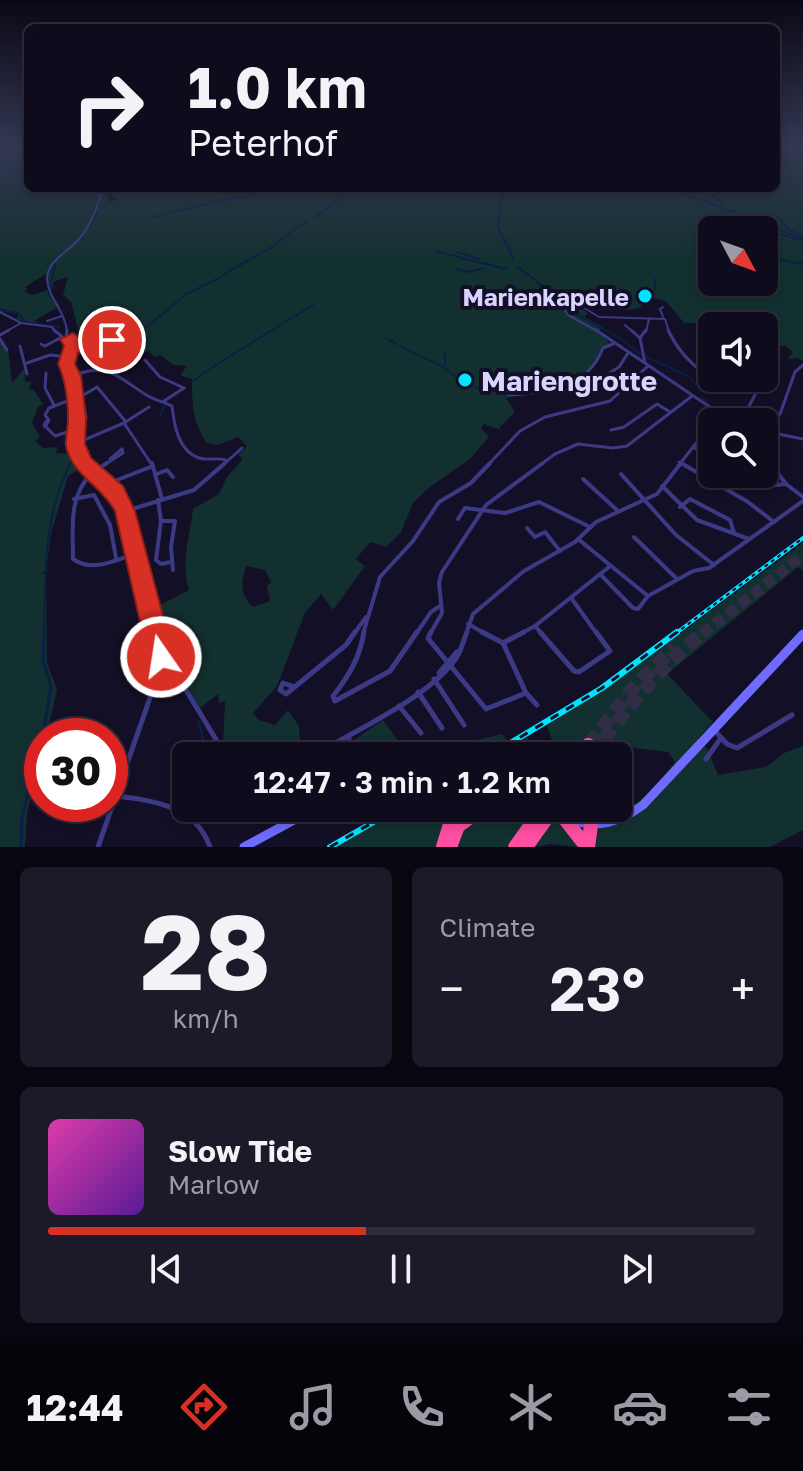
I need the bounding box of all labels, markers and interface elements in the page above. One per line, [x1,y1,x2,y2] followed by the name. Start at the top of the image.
[188,53,367,120] text: 1.0 km
[56,56,160,160] icon: right
[188,121,338,164] text: Peterhof
[698,216,778,296] north arrow
[698,216,778,488] map controls
[462,282,629,311] place label: Marienkapelle
[636,287,654,305] marker: Marienkapelle
[78,306,146,374] pin
[698,312,778,392] button: sound
[90,318,134,362] icon: arrive
[481,364,657,397] place label: Mariengrotte
[456,371,474,389] marker: Mariengrotte
[698,408,778,488] button: search
[119,615,203,699] position arrow
[24,718,128,822] speed limit sign: 30
[253,764,551,800] text: 12:47 · 3 min · 1.2 km
[141,888,271,1013] text: 28
[440,912,535,943] text: Climate
[549,952,645,1024] text: 23°
[440,962,464,1015] text: −
[731,962,755,1015] text: +
[173,1003,239,1034] text: km/h
[168,1133,312,1169] text: Slow Tide
[168,1169,260,1200] text: Marlow
[144,1247,188,1291] icon: previous
[379,1247,423,1291] icon: pause
[615,1247,659,1291] icon: next
[176,1379,232,1435] icon: directions
[285,1379,341,1435] icon: music
[394,1379,450,1435] icon: phone
[503,1379,559,1435] icon: climate
[612,1379,668,1435] icon: car
[721,1379,777,1435] icon: filters
[26,1386,123,1429] text: 12:44

